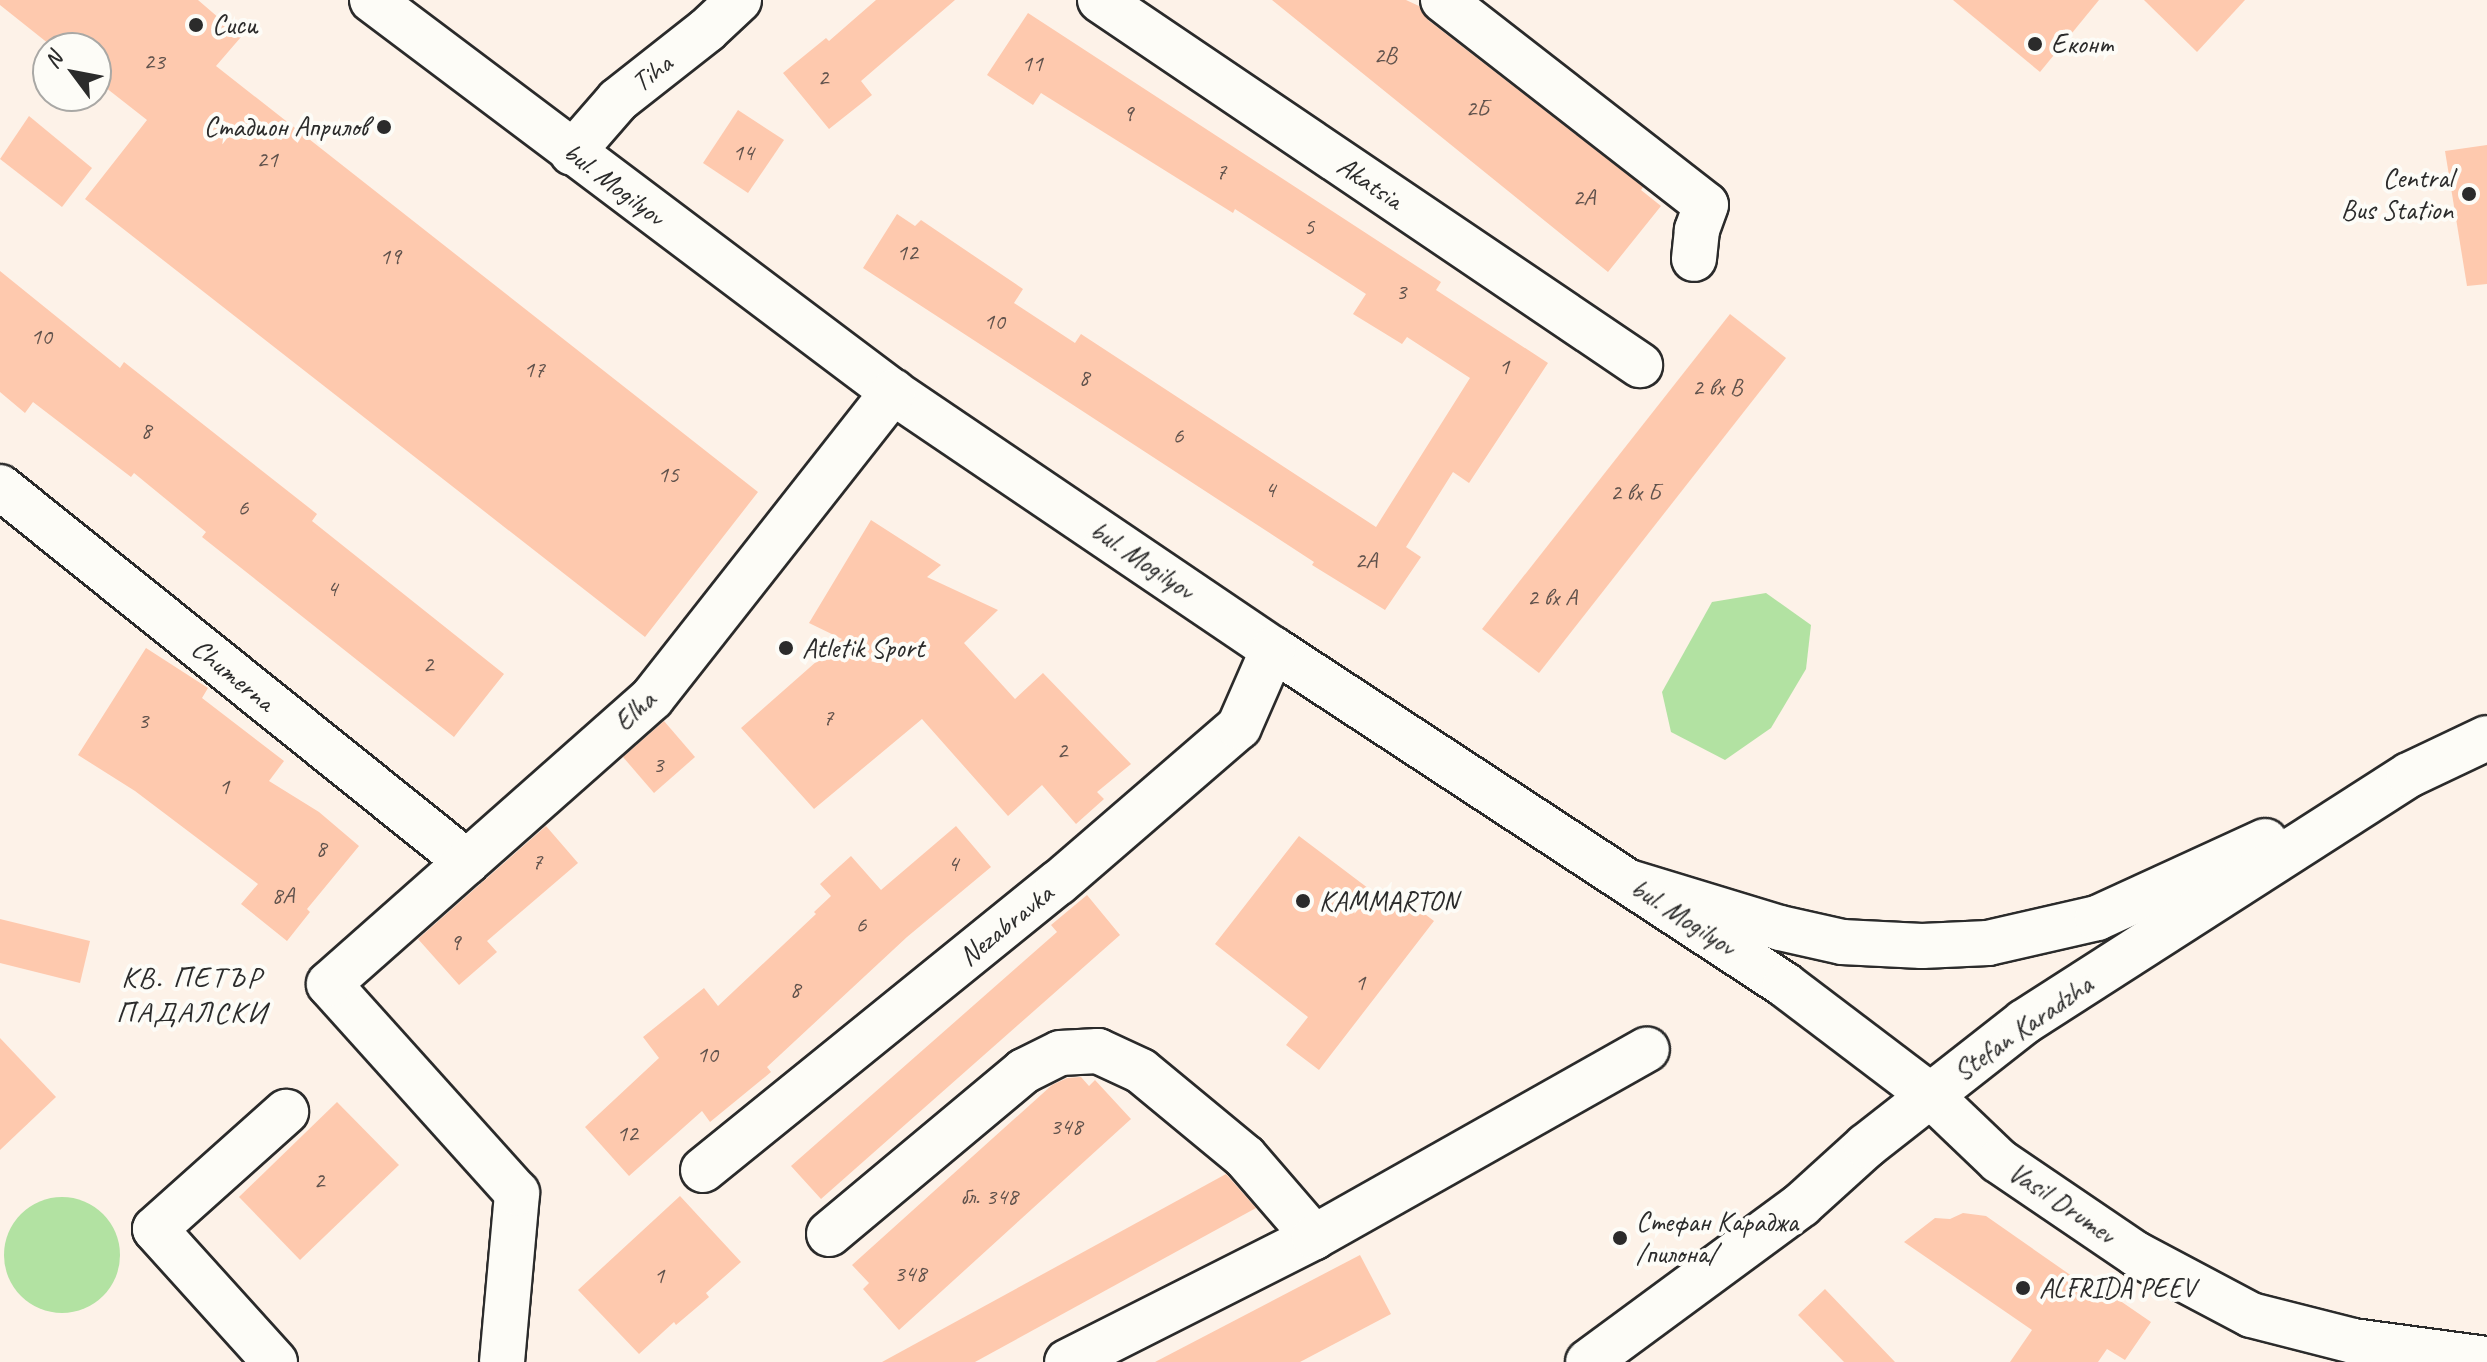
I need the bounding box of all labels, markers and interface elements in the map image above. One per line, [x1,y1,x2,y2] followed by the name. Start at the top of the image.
[212,8,257,42] place label: Сиси
[187,16,205,34] marker: Сиси
[2051,27,2113,61] place label: Еконт
[32,32,112,112] north arrow
[2026,35,2044,53] marker: Еконт
[1373,42,1397,70] house number: 2В
[38,47,69,74] text: N
[625,47,679,99] street label: Tiha
[143,48,165,76] house number: 23
[1021,50,1043,78] house number: 11
[818,64,828,92] house number: 2
[1465,95,1489,123] house number: 2Б
[1123,100,1133,128] house number: 9
[204,110,368,144] place label: Стадион Априлов
[375,118,393,136] marker: Стадион Априлов
[557,135,671,233] street label: bul. Mogilyov
[732,139,754,167] house number: 14
[256,146,278,174] house number: 21
[1331,149,1409,217] street label: Akatsia
[1216,158,1226,186] house number: 7
[2339,161,2453,227] place label: Central Bus Station
[1573,184,1595,212] house number: 2А
[2460,185,2478,203] marker: Central Bus Station
[1304,213,1314,241] house number: 5
[896,239,918,267] house number: 12
[379,243,401,271] house number: 19
[1396,278,1406,306] house number: 3
[983,308,1005,336] house number: 10
[30,323,52,351] house number: 10
[1499,353,1509,381] house number: 1
[523,356,545,384] house number: 17
[1079,364,1089,392] house number: 8
[1692,374,1742,402] house number: 2 вх В
[141,417,151,445] house number: 8
[1173,422,1183,450] house number: 6
[657,461,679,489] house number: 15
[1265,476,1275,504] house number: 4
[1610,479,1660,507] house number: 2 вх Б
[238,494,248,522] house number: 6
[1084,513,1200,607] street label: bul. Mogilyov
[1355,547,1377,575] house number: 2А
[327,575,337,603] house number: 4
[1527,584,1577,612] house number: 2 вх А
[185,631,281,719] street label: Chumerna
[802,631,924,665] place label: Atletik Sport
[777,639,795,657] marker: Atletik Sport
[423,651,433,679] house number: 2
[607,683,663,739] street label: Elha
[823,704,833,732] house number: 7
[138,707,148,735] house number: 3
[1057,737,1067,765] house number: 2
[653,751,663,779] house number: 3
[219,773,229,801] house number: 1
[316,835,326,863] house number: 8
[532,848,542,876] house number: 7
[948,850,958,878] house number: 4
[1624,871,1742,963] street label: bul. Mogilyov
[952,877,1060,973] street label: Nezabravka
[272,882,294,910] house number: 8А
[1319,884,1458,918] place label: KAMMARTON
[1294,892,1312,910] marker: KAMMARTON
[856,911,866,939] house number: 6
[450,929,460,957] house number: 9
[116,959,268,1030] district label: КВ. ПЕТЪР ПАДАЛСКИ
[1947,968,2099,1088] street label: Stefan Karadzha
[1355,969,1365,997] house number: 1
[790,976,800,1004] house number: 8
[696,1041,718,1069] house number: 10
[1050,1113,1082,1141] house number: 348
[616,1120,638,1148] house number: 12
[2002,1155,2122,1251] street label: Vasil Drumev
[314,1167,324,1195] house number: 2
[960,1183,1018,1211] house number: бл. 348
[1636,1205,1797,1271] place label: Стефан Караджа /пилона/
[1611,1229,1629,1247] marker: Стефан Караджа /пилона/
[894,1260,926,1288] house number: 348
[654,1262,664,1290] house number: 1
[2039,1271,2195,1305] place label: ALFRIDA PEEV
[2014,1279,2032,1297] marker: ALFRIDA PEEV

